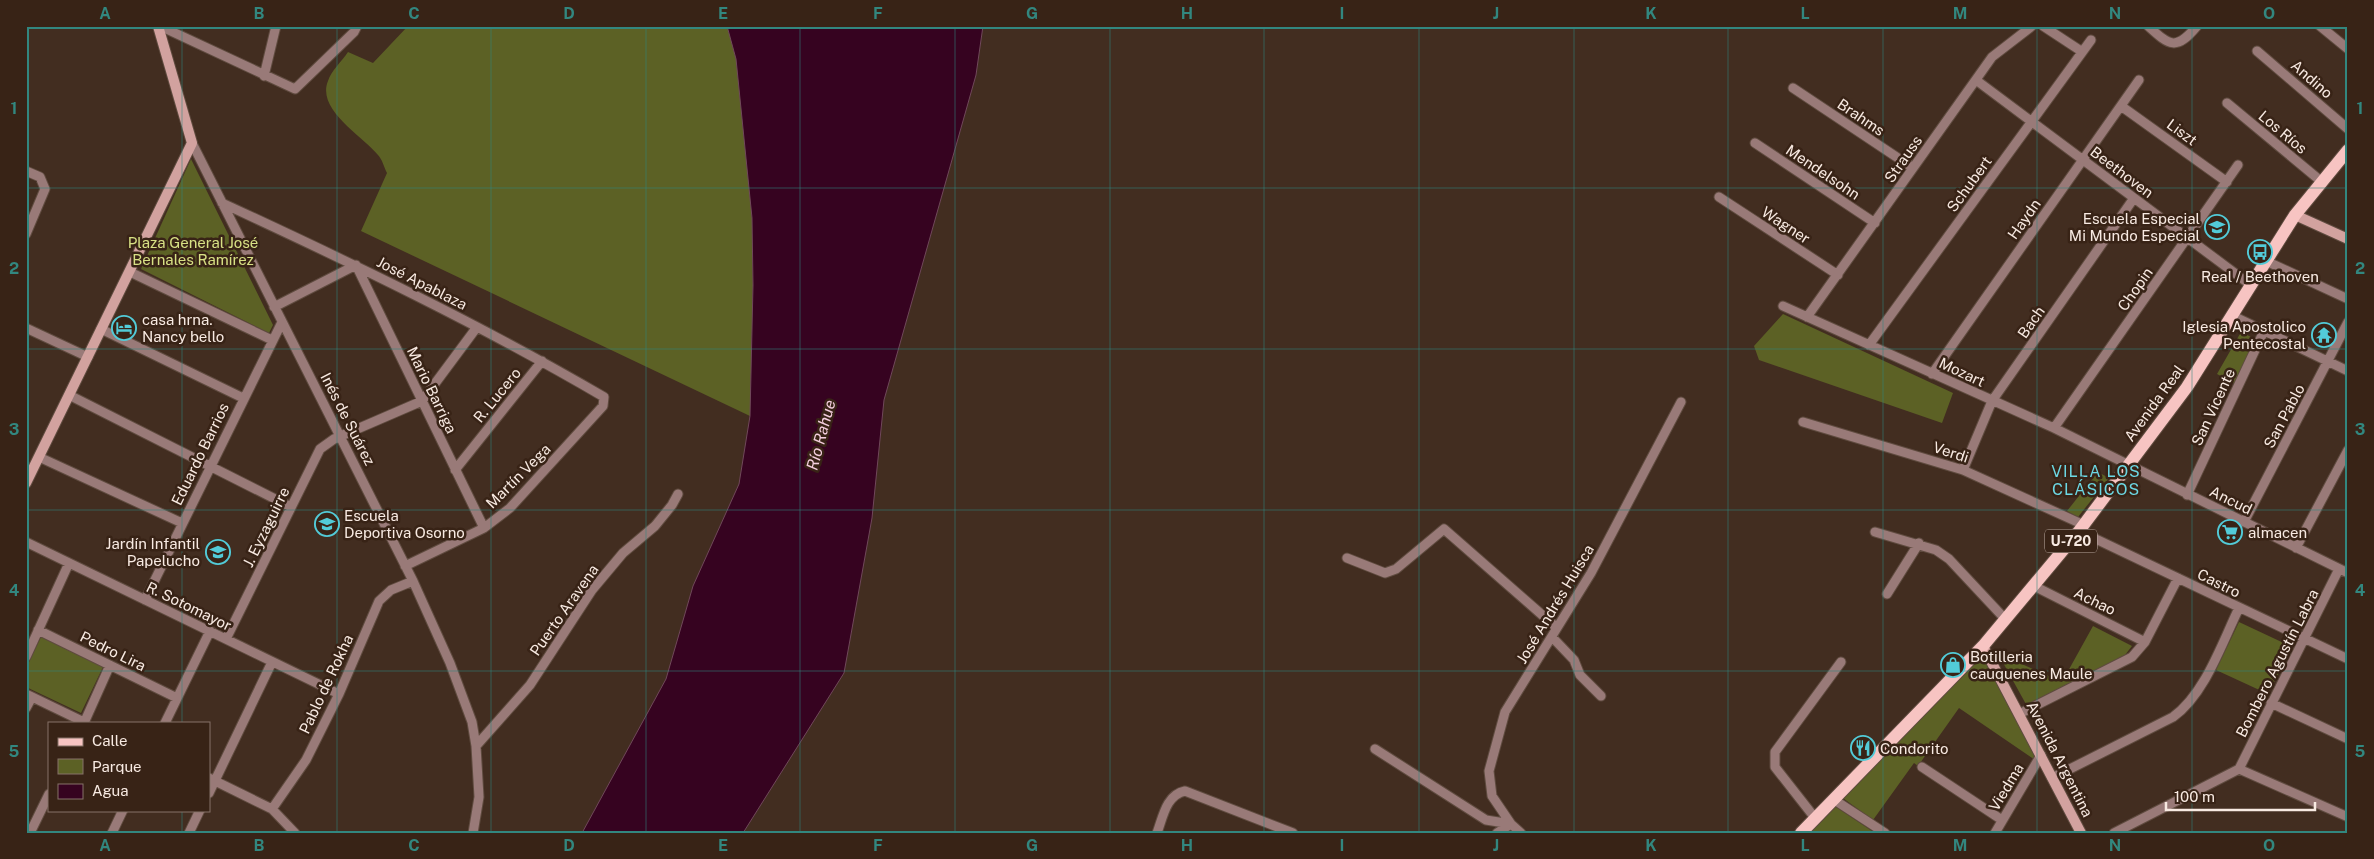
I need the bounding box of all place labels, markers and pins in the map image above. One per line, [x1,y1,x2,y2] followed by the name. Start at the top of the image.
[2069,210,2200,244] place label: Escuela Especial Mi Mundo Especial
[2204,214,2230,240] school or university icon: Escuela Especial Mi Mundo Especial
[2247,239,2273,265] bus stop icon: Real / Beethoven
[2201,268,2319,285] place label: Real / Beethoven
[142,311,224,345] place label: casa hrna. Nancy bello
[111,315,137,341] hotel icon: casa hrna. Nancy bello
[2182,318,2306,352] place label: Iglesia Apostolico Pentecostal
[2311,322,2337,348] temple icon: Iglesia Apostolico Pentecostal
[344,507,465,541] place label: Escuela Deportiva Osorno
[314,511,340,537] school or university icon: Escuela Deportiva Osorno
[2217,519,2243,545] supermarket icon: almacen
[2248,524,2307,541] place label: almacen
[106,535,200,569] place label: Jardín Infantil Papelucho
[205,539,231,565] school or university icon: Jardín Infantil Papelucho
[1970,648,2092,682] place label: Botilleria cauquenes Maule
[1940,652,1966,678] shop icon: Botilleria cauquenes Maule
[1850,735,1876,761] restaurant icon: Condorito
[1880,740,1949,757] place label: Condorito

